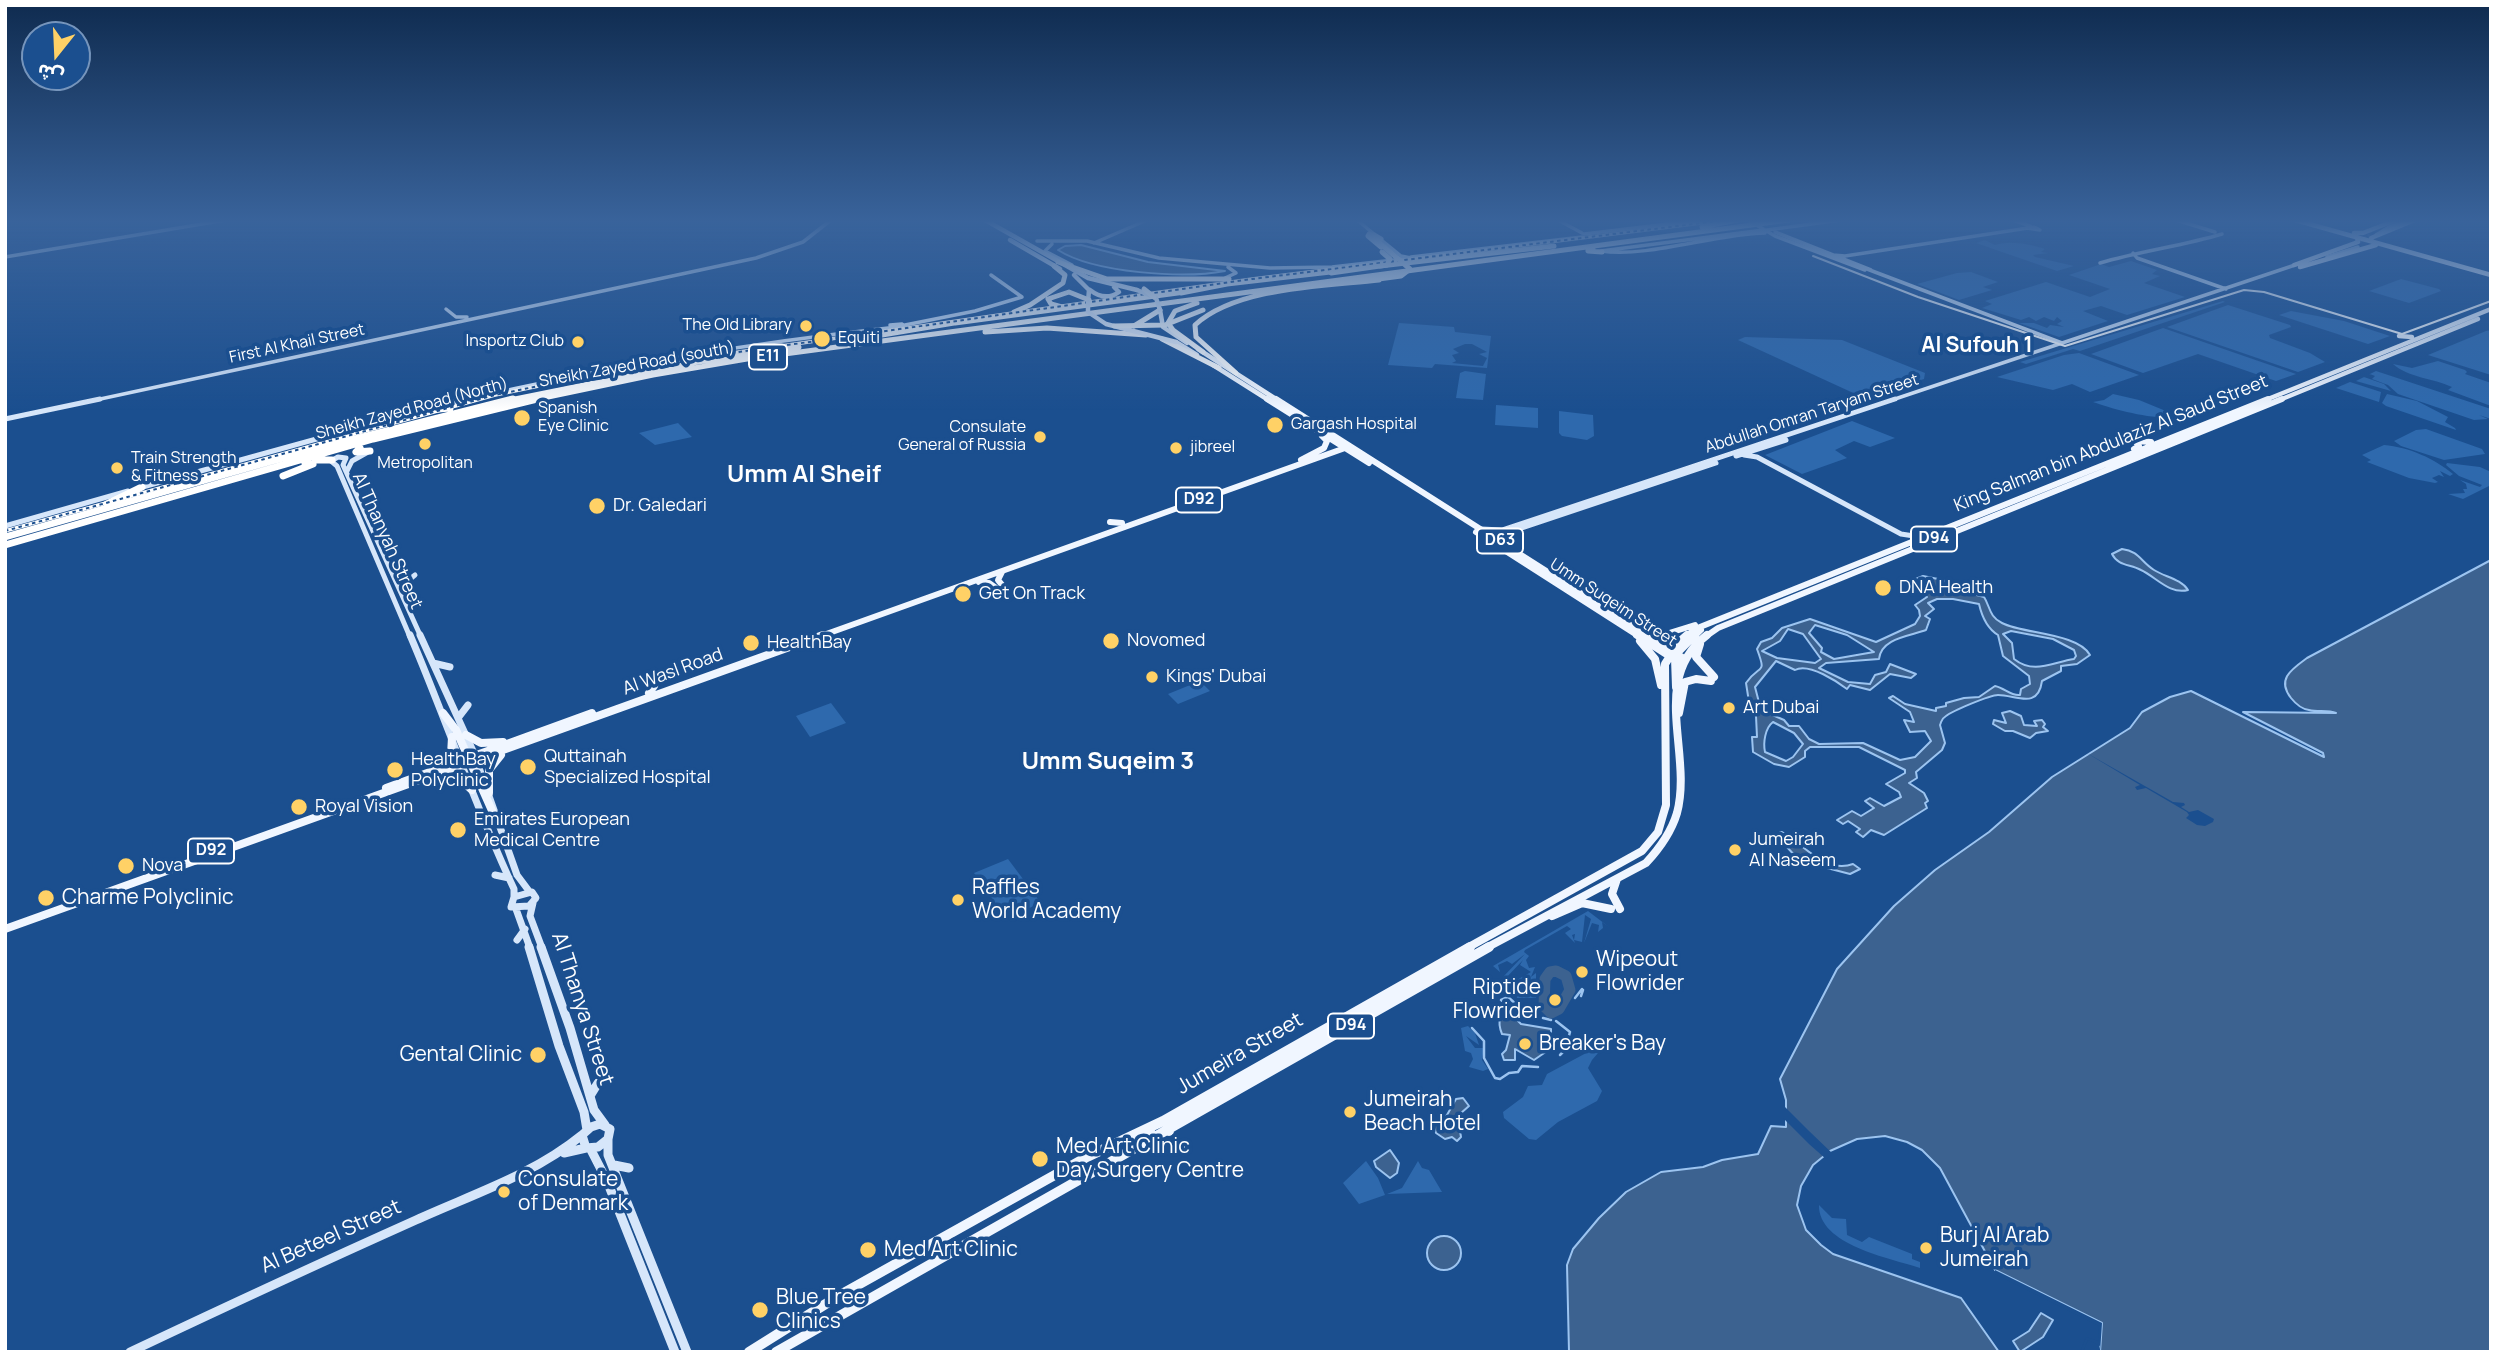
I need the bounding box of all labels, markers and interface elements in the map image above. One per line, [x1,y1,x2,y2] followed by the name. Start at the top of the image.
[21,21,91,91] north arrow
[34,58,67,90] text: ش
[683,316,792,336] place label: The Old Library
[798,318,814,334] marker: The Old Library
[228,320,366,368] street label: First Al Khail Street
[812,329,832,349] marker: Equiti
[838,329,880,349] place label: Equiti
[465,332,564,352] place label: Insportz Club
[1921,333,2033,359] district label: Al Sufouh 1
[570,334,586,350] marker: Insportz Club
[538,338,736,392] street label: Sheikh Zayed Road (south)
[749,344,787,370] road number: E11
[1703,370,1921,458] street label: Abdullah Omran Taryam Street
[1951,371,2271,517] street label: King Salman bin Abdulaziz Al Saud Street
[314,374,510,444] street label: Sheikh Zayed Road (North)
[538,399,609,437] place label: Spanish Eye Clinic
[512,408,532,428] marker: Spanish Eye Clinic
[1265,415,1285,435] marker: Gargash Hospital
[1291,415,1417,435] place label: Gargash Hospital
[898,418,1026,456] place label: Consulate General of Russia
[1032,429,1048,445] marker: Consulate General of Russia
[417,436,433,452] marker: Metropolitan
[1190,438,1235,458] place label: jibreel
[1168,440,1184,456] marker: jibreel
[131,449,236,487] place label: Train Strength & Fitness
[377,454,473,474] place label: Metropolitan
[109,460,125,476] marker: Train Strength & Fitness
[727,461,881,489] district label: Umm Al Sheif
[347,469,427,613] street label: Al Thanyah Street
[1176,488,1222,512] road number: D92
[613,495,707,517] place label: Dr. Galedari
[587,496,607,516] marker: Dr. Galedari
[1911,526,1957,552] road number: D94
[1477,528,1523,554] road number: D63
[1546,555,1680,651] street label: Umm Suqeim Street
[1899,577,1993,599] place label: DNA Health
[1873,578,1893,598] marker: DNA Health
[979,583,1085,605] place label: Get On Track
[953,584,973,604] marker: Get On Track
[1127,630,1205,652] place label: Novomed
[1101,631,1121,651] marker: Novomed
[767,632,852,654] place label: HealthBay
[741,633,761,653] marker: HealthBay
[620,644,726,700] street label: Al Wasl Road
[1166,666,1266,688] place label: Kings' Dubai
[1144,669,1160,685] marker: Kings' Dubai
[1743,697,1819,719] place label: Art Dubai
[1721,700,1737,716] marker: Art Dubai
[544,746,711,788] place label: Quttainah Specialized Hospital
[1022,748,1194,776] district label: Umm Suqeim 3
[411,749,496,792] place label: HealthBay Polyclinic
[518,757,538,777] marker: Quttainah Specialized Hospital
[385,760,405,780] marker: HealthBay Polyclinic
[315,796,413,818] place label: Royal Vision
[289,797,309,817] marker: Royal Vision
[474,809,630,852] place label: Emirates European Medical Centre
[448,820,468,840] marker: Emirates European Medical Centre
[1749,829,1836,872] place label: Jumeirah Al Naseem
[188,838,234,864] road number: D92
[1727,842,1743,858] marker: Jumeirah Al Naseem
[142,855,183,877] place label: Nova
[116,856,136,876] marker: Nova
[972,875,1121,925] place label: Raffles World Academy
[62,885,234,911] place label: Charme Polyclinic
[36,888,56,908] marker: Charme Polyclinic
[950,892,966,908] marker: Raffles World Academy
[545,929,619,1089] street label: Al Thanya Street
[1596,947,1684,997] place label: Wipeout Flowrider
[1574,964,1590,980] marker: Wipeout Flowrider
[1453,975,1541,1025] place label: Riptide Flowrider
[1547,992,1563,1008] marker: Riptide Flowrider
[1172,1008,1308,1100] street label: Jumeira Street
[1328,1014,1374,1038] road number: D94
[1539,1031,1666,1057] place label: Breaker's Bay
[1517,1036,1533,1052] marker: Breaker's Bay
[400,1042,522,1068] place label: Gental Clinic
[528,1045,548,1065] marker: Gental Clinic
[1364,1087,1481,1137] place label: Jumeirah Beach Hotel
[1342,1104,1358,1120] marker: Jumeirah Beach Hotel
[1056,1134,1244,1184] place label: Med Art Clinic Day Surgery Centre
[1030,1149,1050,1169] marker: Med Art Clinic Day Surgery Centre
[518,1167,628,1217] place label: Consulate of Denmark
[496,1184,512,1200] marker: Consulate of Denmark
[257,1195,405,1279] street label: Al Beteel Street
[1940,1223,2049,1273] place label: Burj Al Arab Jumeirah
[884,1237,1018,1263] place label: Med Art Clinic
[858,1240,878,1260] marker: Med Art Clinic
[1918,1240,1934,1256] marker: Burj Al Arab Jumeirah
[776,1285,866,1335] place label: Blue Tree Clinics
[750,1300,770,1320] marker: Blue Tree Clinics

